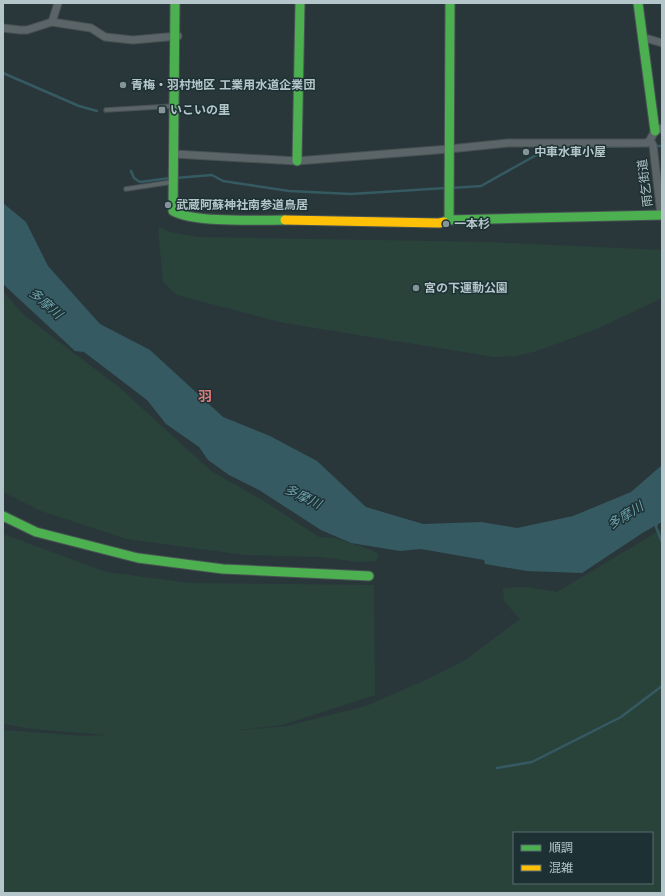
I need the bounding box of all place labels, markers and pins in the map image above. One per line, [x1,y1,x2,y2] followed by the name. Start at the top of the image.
[131,78,315,92] place label: 青梅・羽村地区 工業用水道企業団
[118,80,128,90] marker: 青梅・羽村地区 工業用水道企業団
[170,103,230,117] place label: いこいの里
[157,105,167,115] marker: いこいの里
[534,145,606,159] place label: 中車水車小屋
[521,147,531,157] marker: 中車水車小屋
[176,198,308,212] place label: 武蔵阿蘇神社南参道鳥居
[163,200,173,210] marker: 武蔵阿蘇神社南参道鳥居
[454,217,490,231] place label: 一本杉
[441,219,451,229] marker: 一本杉
[424,281,508,295] place label: 宮の下運動公園
[411,283,421,293] marker: 宮の下運動公園

